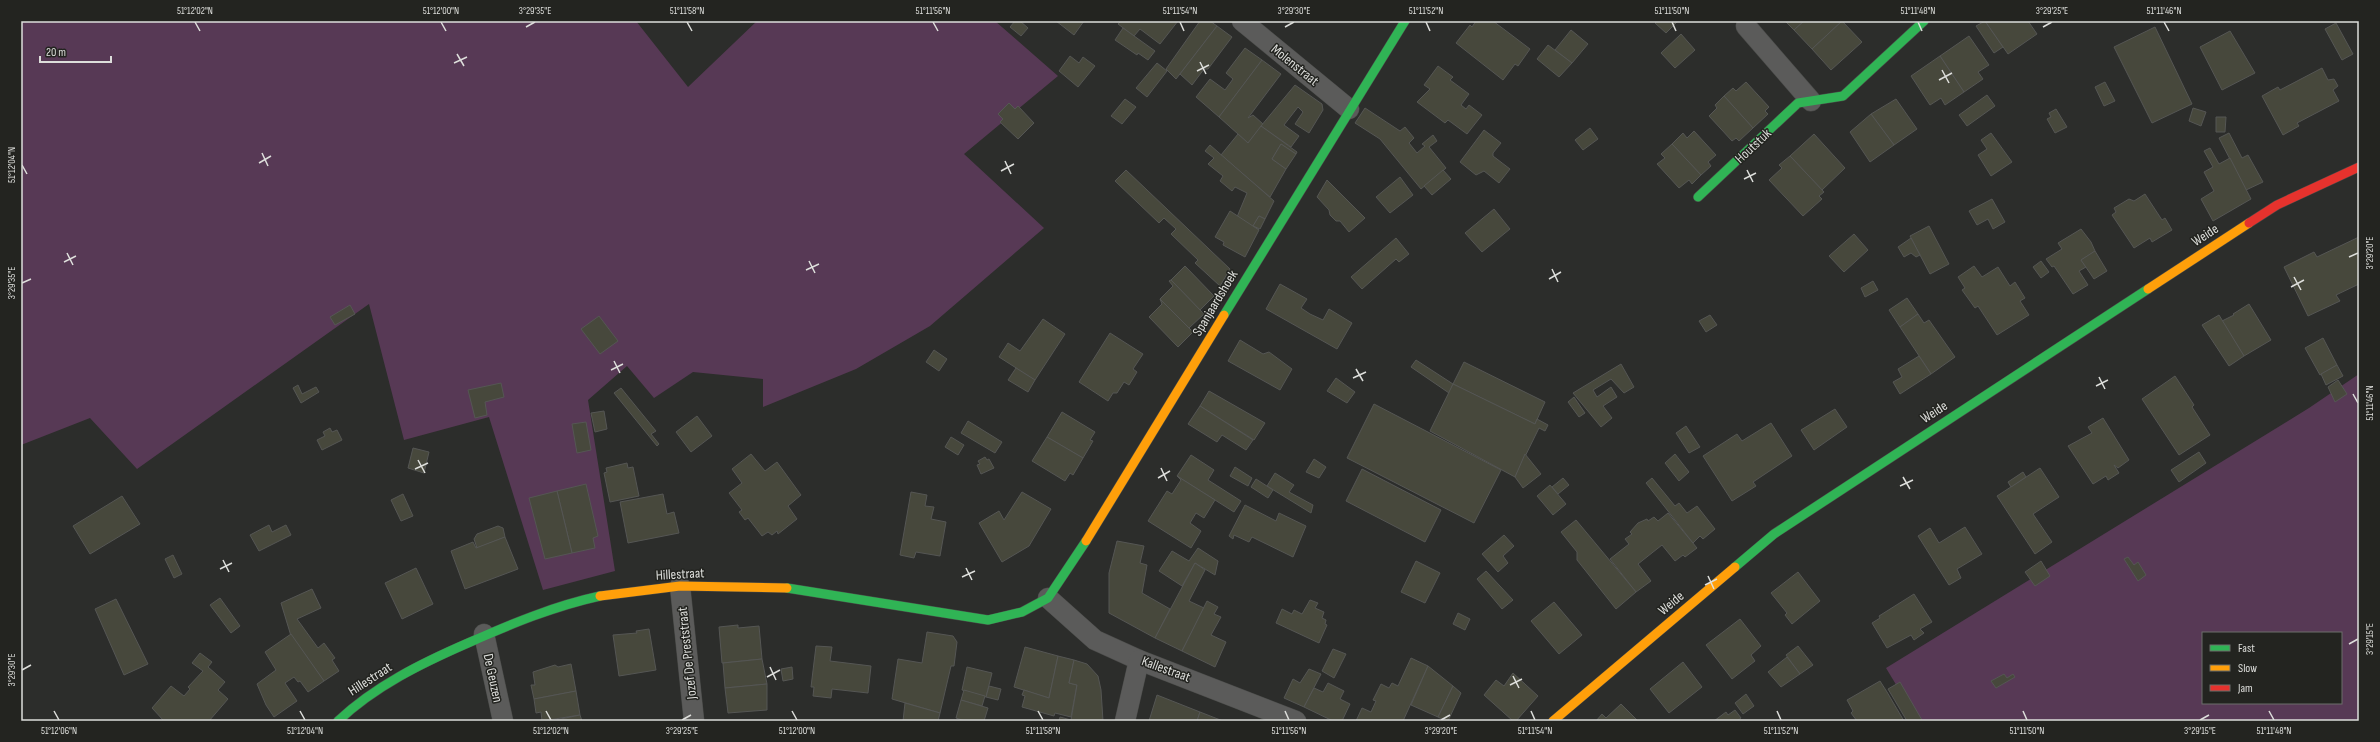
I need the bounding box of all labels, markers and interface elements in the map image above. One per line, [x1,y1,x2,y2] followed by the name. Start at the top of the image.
[177,5,213,17] text: 51°12'02"N
[423,5,459,17] text: 51°12'00"N
[519,5,551,17] text: 3°29'35"E
[670,5,704,17] text: 51°11'58"N
[916,5,950,17] text: 51°11'56"N
[1163,5,1197,17] text: 51°11'54"N
[1278,5,1310,17] text: 3°29'30"E
[1409,5,1443,17] text: 51°11'52"N
[1655,5,1689,17] text: 51°11'50"N
[1901,5,1935,17] text: 51°11'48"N
[2036,5,2068,17] text: 3°29'25"E
[2147,5,2181,17] text: 51°11'46"N
[40,38,111,64] scale bar
[1268,41,1322,89] street label: Molenstraat
[46,45,66,60] text: 20 m
[1731,125,1775,167] street label: Houtstuk
[6,147,18,183] text: 51°12'04"N
[2188,220,2222,250] street label: Weide
[2364,237,2376,269] text: 3°29'20"E
[1189,266,1242,339] street label: Spanjaardshoek
[6,267,18,299] text: 3°29'35"E
[2364,386,2376,420] text: 51°11'46"N
[1917,397,1951,427] street label: Weide
[655,564,705,584] street label: Hillestraat
[1655,587,1687,619] street label: Weide
[674,606,700,701] street label: Jozef De Preststraat
[2364,623,2376,655] text: 3°29'15"E
[2202,632,2342,704] legend
[2238,641,2255,656] text: Fast
[480,652,506,704] street label: De Geuzen
[1139,652,1193,686] street label: Kallestraat
[6,654,18,686] text: 3°29'30"E
[345,659,395,699] street label: Hillestraat
[2238,661,2257,676] text: Slow
[2237,681,2253,696] text: Jam
[41,725,77,737] text: 51°12'06"N
[287,725,323,737] text: 51°12'04"N
[533,725,569,737] text: 51°12'02"N
[666,725,698,737] text: 3°29'25"E
[779,725,815,737] text: 51°12'00"N
[1026,725,1060,737] text: 51°11'58"N
[1272,725,1306,737] text: 51°11'56"N
[1425,725,1457,737] text: 3°29'20"E
[1518,725,1552,737] text: 51°11'54"N
[1764,725,1798,737] text: 51°11'52"N
[2010,725,2044,737] text: 51°11'50"N
[2184,725,2216,737] text: 3°29'15"E
[2257,725,2291,737] text: 51°11'48"N

